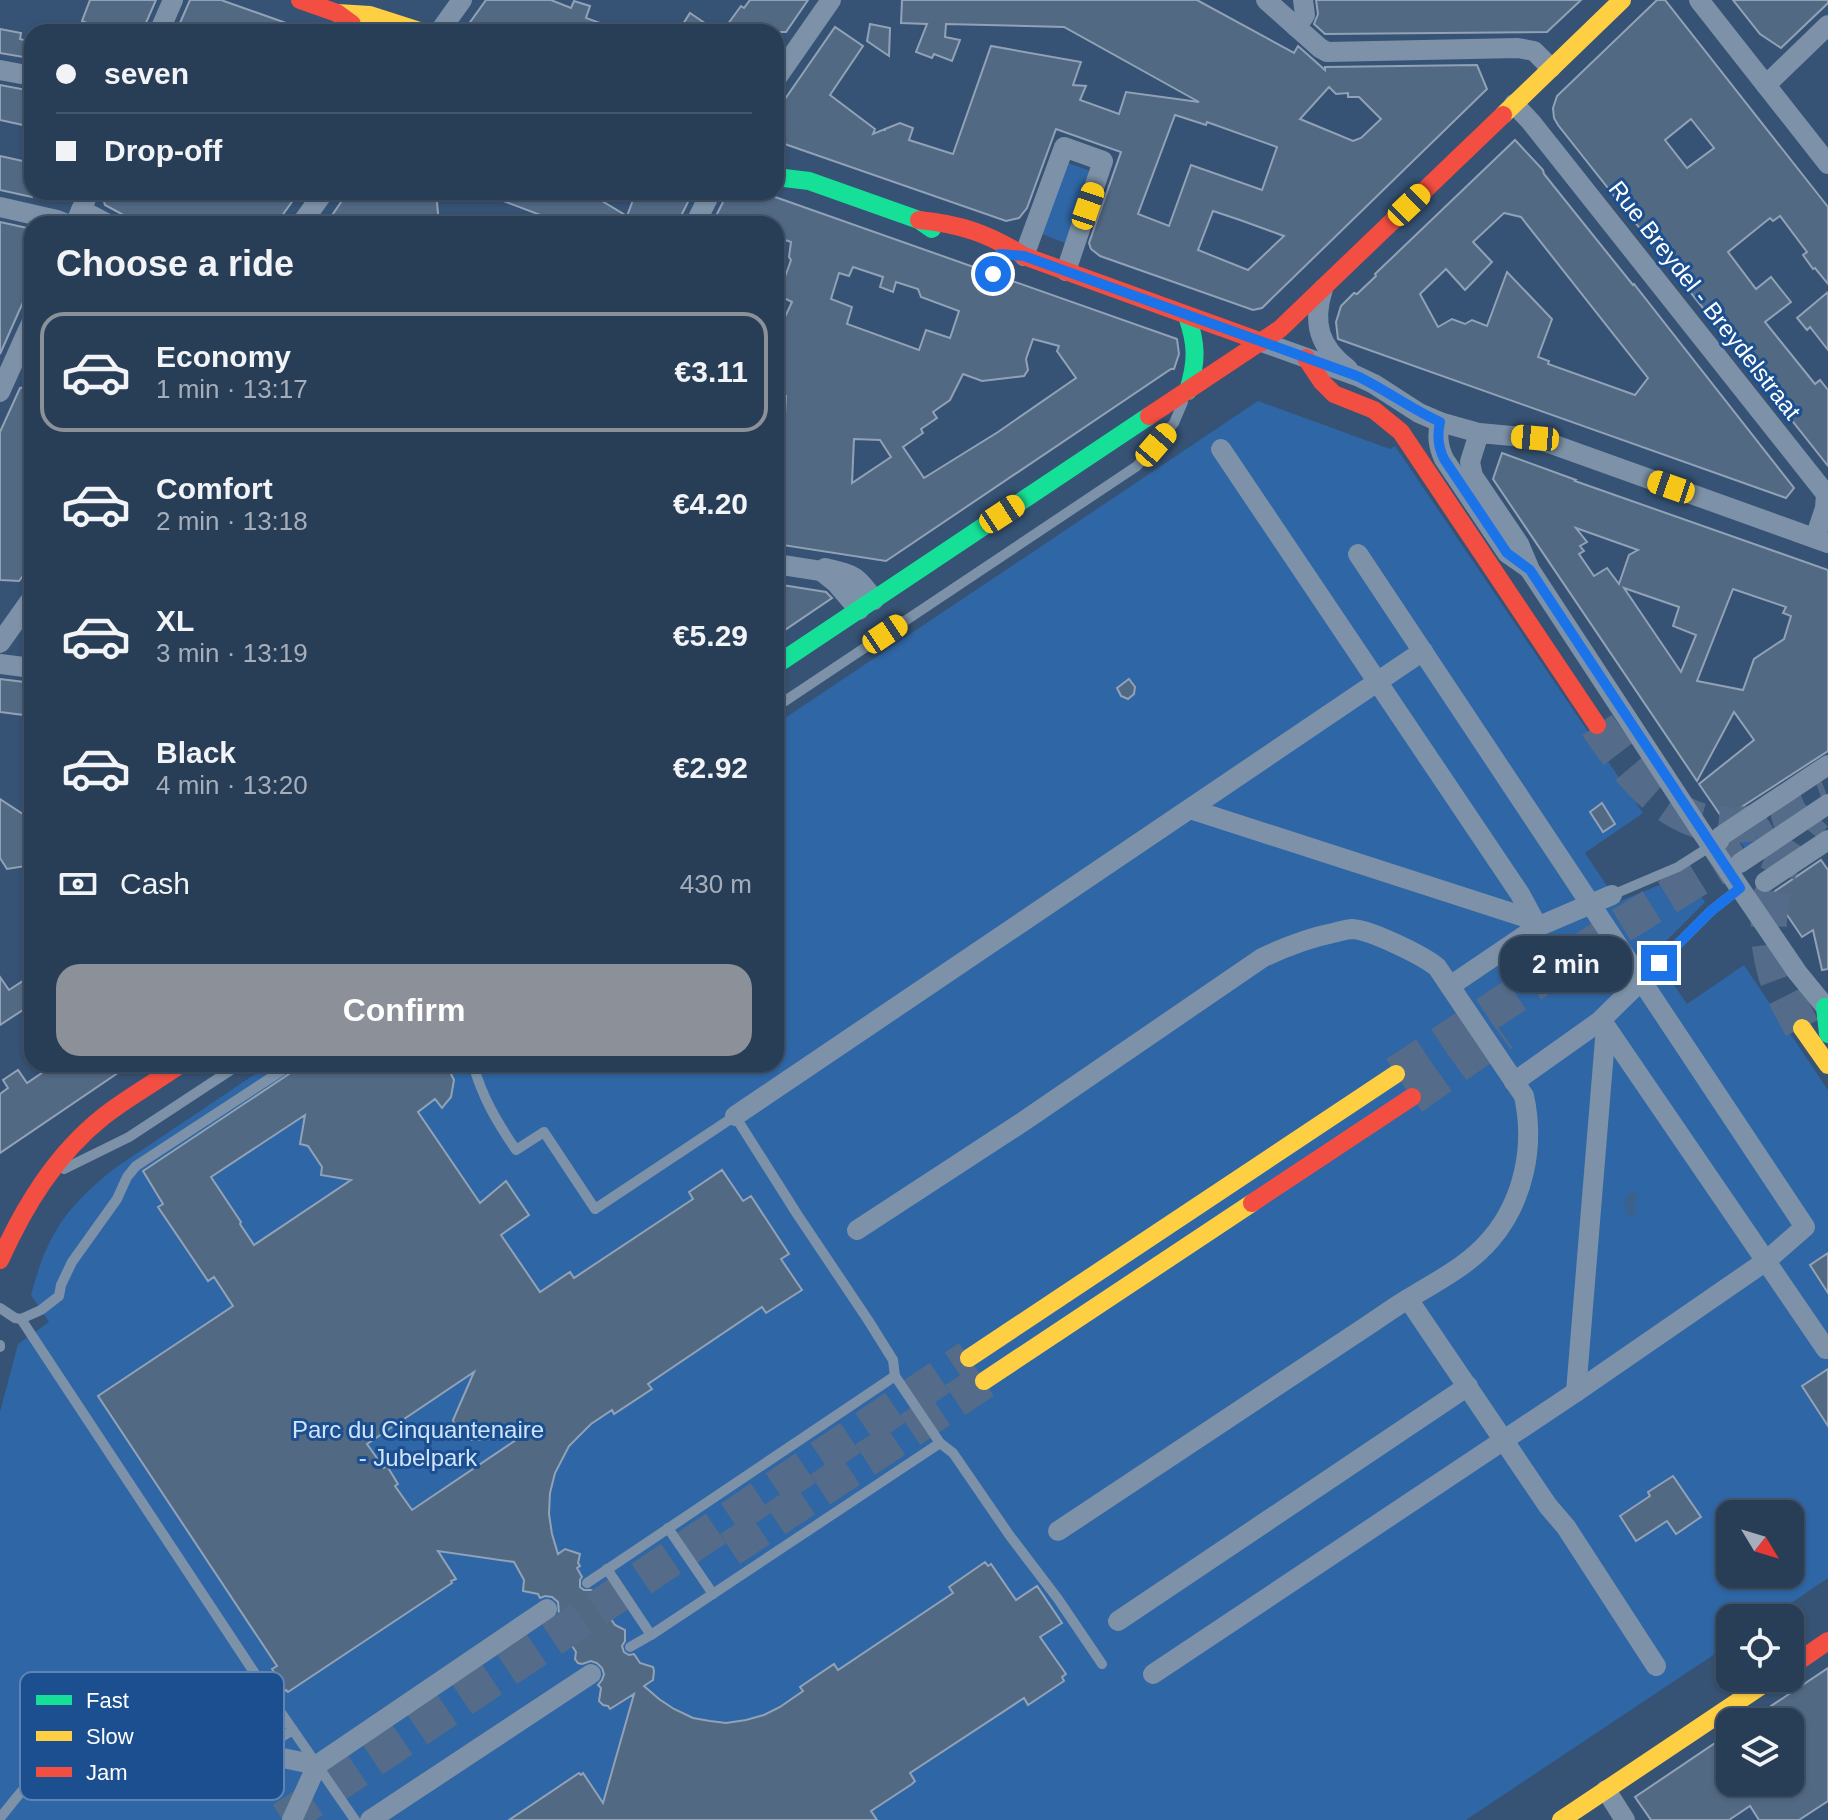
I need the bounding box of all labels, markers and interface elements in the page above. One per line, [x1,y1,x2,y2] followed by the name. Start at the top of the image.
[104,57,189,90] text: seven
[104,134,222,167] text: Drop-off
[1604,176,1807,425] street label: Rue Breydel - Breydelstraat
[1069,179,1107,233] car
[1383,180,1435,230] car
[56,243,294,284] text: Choose a ride
[975,256,1011,292] route start
[60,336,132,408] icon: car
[156,340,291,373] text: Economy
[675,355,748,388] text: €3.11
[156,374,308,404] text: 1 min · 13:17
[1131,419,1181,471] car
[1510,424,1560,452] car
[60,468,132,540] icon: car
[1644,468,1698,506] car
[156,472,273,505] text: Comfort
[673,487,748,520] text: €4.20
[975,491,1029,537] car
[156,506,308,536] text: 2 min · 13:18
[60,600,132,672] icon: car
[156,604,194,637] text: XL
[858,611,912,657] car
[673,619,748,652] text: €5.29
[156,638,308,668] text: 3 min · 13:19
[60,732,132,804] icon: car
[156,736,236,769] text: Black
[673,751,748,784] text: €2.92
[156,770,308,800] text: 4 min · 13:20
[56,862,100,906] icon: cash
[120,867,190,900] text: Cash
[680,869,752,899] text: 430 m
[1499,935,1631,991] callout: 2 min
[1641,945,1677,981] route end
[1532,949,1600,979] text: 2 min
[56,964,752,1056] button: Confirm
[292,1416,544,1471] park label: Parc du Cinquantenaire - Jubelpark
[1716,1500,1804,1588] north arrow
[1716,1500,1804,1796] map controls
[1716,1604,1804,1692] button: locate
[20,1672,284,1800] legend
[86,1688,129,1713] text: Fast
[1716,1708,1804,1796] button: layers
[86,1724,134,1749] text: Slow
[86,1760,128,1785] text: Jam

